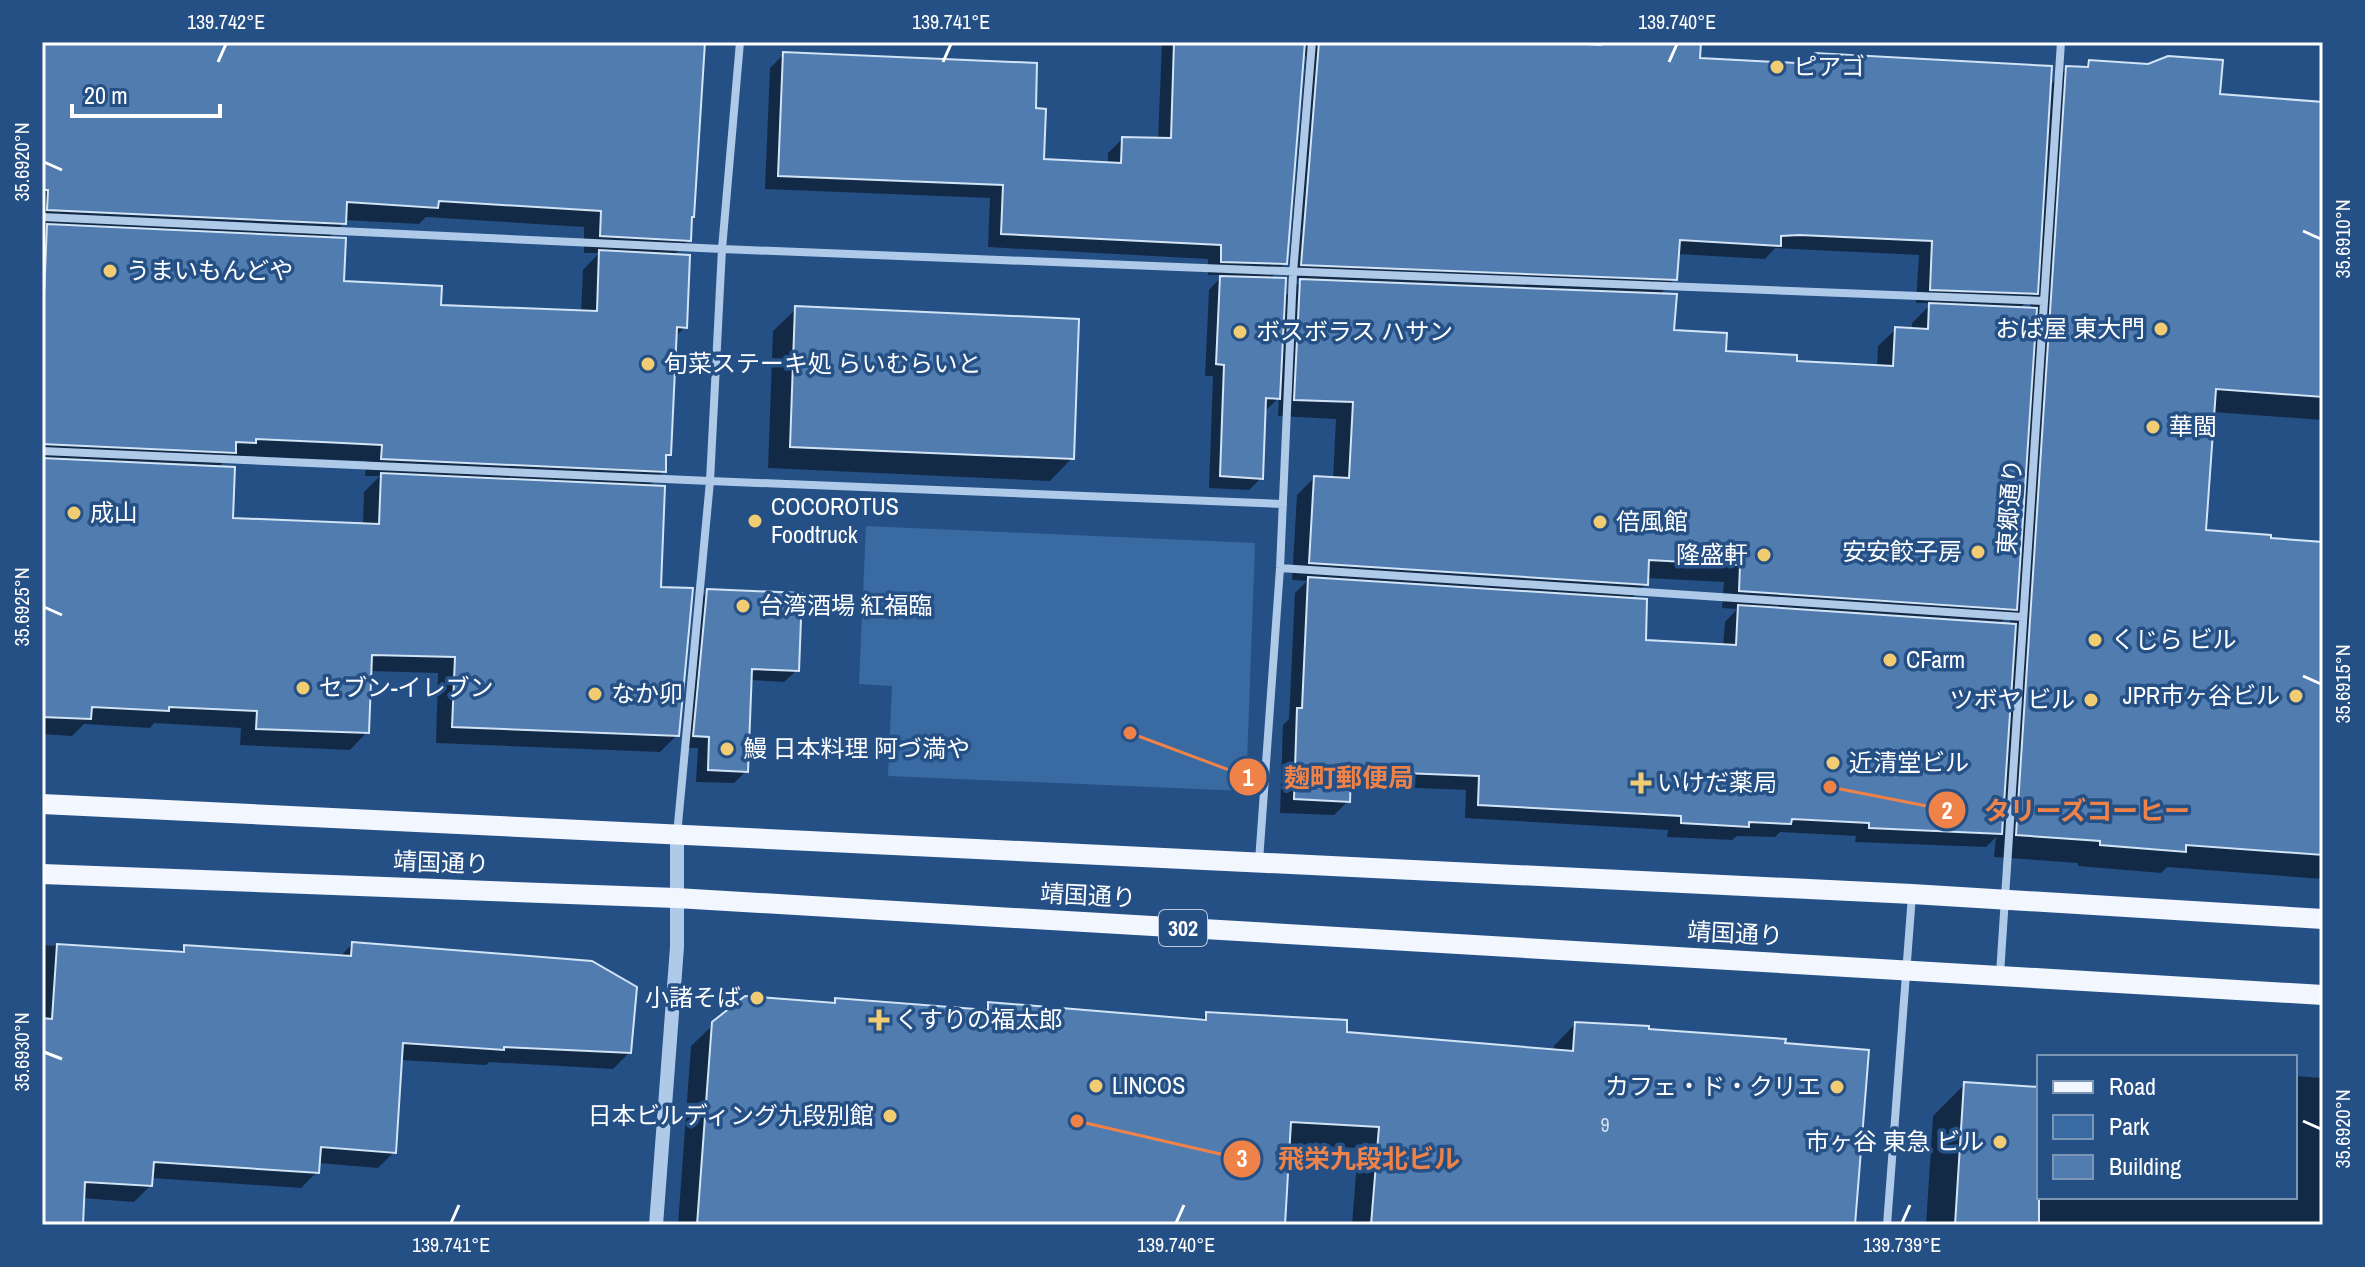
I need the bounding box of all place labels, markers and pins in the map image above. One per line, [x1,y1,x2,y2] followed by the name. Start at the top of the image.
[1793,50,1865,82] place label: ピアゴ
[1768,58,1786,76] marker: ピアゴ
[126,254,293,286] place label: うまいもんどや
[101,262,119,280] marker: うまいもんどや
[1996,312,2145,344] place label: おば屋 東大門
[1256,315,1453,347] place label: ボスボラス ハサン
[2152,320,2170,338] marker: おば屋 東大門
[1231,323,1249,341] marker: ボスボラス ハサン
[664,347,981,379] place label: 旬菜ステーキ処 らいむらいと
[639,355,657,373] marker: 旬菜ステーキ処 らいむらいと
[2169,410,2217,442] place label: 華閩
[2144,418,2162,436] marker: 華閩
[771,490,899,550] place label: COCOROTUS Foodtruck
[90,496,138,528] place label: 成山
[65,504,83,522] marker: 成山
[1616,505,1688,537] place label: 倍風館
[746,512,764,530] marker: COCOROTUS Foodtruck
[1591,513,1609,531] marker: 倍風館
[1842,535,1962,567] place label: 安安餃子房
[1676,538,1748,570] place label: 隆盛軒
[1969,543,1987,561] marker: 安安餃子房
[1755,546,1773,564] marker: 隆盛軒
[759,589,932,621] place label: 台湾酒場 紅福臨
[734,597,752,615] marker: 台湾酒場 紅福臨
[2111,623,2236,655] place label: くじら ビル
[2086,631,2104,649] marker: くじら ビル
[1906,643,1965,675] place label: CFarm
[1881,651,1899,669] marker: CFarm
[319,671,494,703] place label: セブン-イレブン
[611,677,683,709] place label: なか卯
[294,679,312,697] marker: セブン-イレブン
[2123,679,2280,711] place label: JPR市ヶ谷ビル
[1950,683,2075,715] place label: ツボヤ ビル
[586,685,604,703] marker: なか卯
[2287,687,2305,705] marker: JPR市ヶ谷ビル
[2082,691,2100,709] marker: ツボヤ ビル
[743,732,970,764] place label: 鰻 日本料理 阿づ満や
[718,740,736,758] marker: 鰻 日本料理 阿づ満や
[1849,746,1969,778] place label: 近清堂ビル
[1228,752,1430,802] callout: 麹町郵便局
[1824,754,1842,772] marker: 近清堂ビル
[1657,766,1777,798] place label: いけだ薬局
[1632,774,1650,792] marker: いけだ薬局
[1927,785,2207,835] callout: タリーズコーヒー
[645,981,741,1013] place label: 小諸そば
[748,989,766,1007] marker: 小諸そば
[895,1003,1063,1035] place label: くすりの福太郎
[870,1011,888,1029] marker: くすりの福太郎
[1112,1069,1185,1101] place label: LINCOS
[1605,1070,1821,1102] place label: カフェ・ド・クリエ
[1087,1077,1105,1095] marker: LINCOS
[1828,1078,1846,1096] marker: カフェ・ド・クリエ
[588,1099,874,1131] place label: 日本ビルディング九段別館
[881,1107,899,1125] marker: 日本ビルディング九段別館
[1805,1125,1984,1157] place label: 市ヶ谷 東急 ビル
[1991,1133,2009,1151] marker: 市ヶ谷 東急 ビル
[1222,1134,1476,1184] callout: 飛栄九段北ビル

